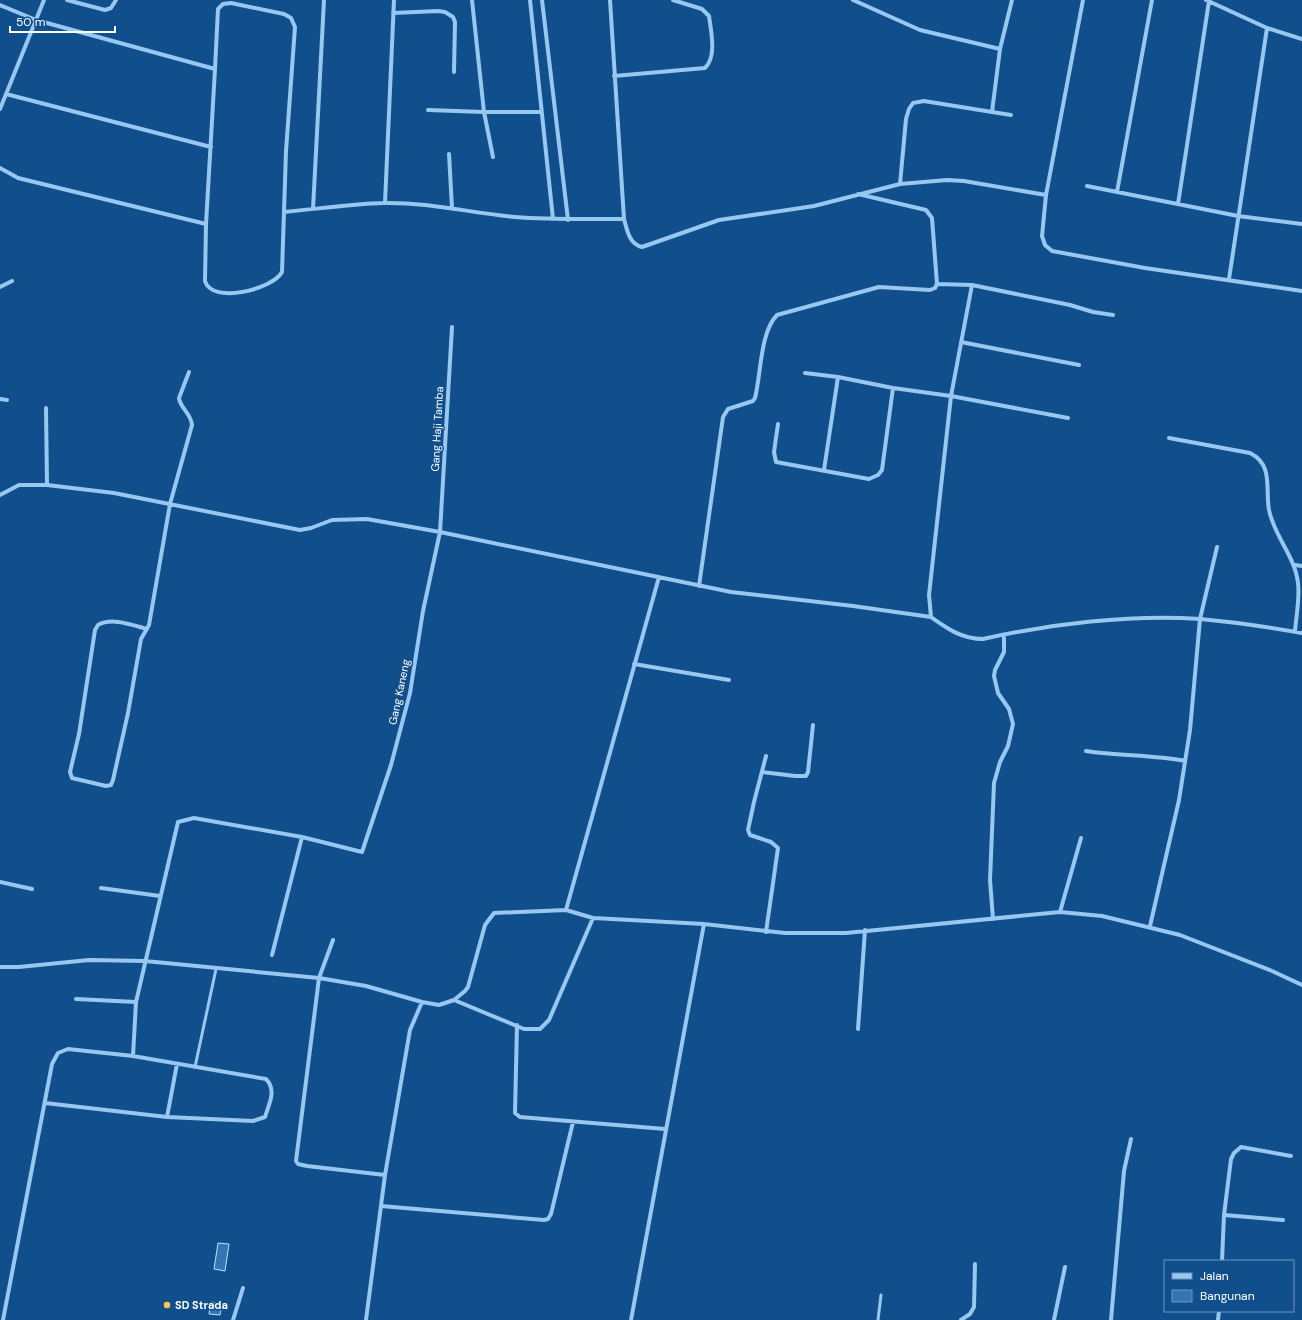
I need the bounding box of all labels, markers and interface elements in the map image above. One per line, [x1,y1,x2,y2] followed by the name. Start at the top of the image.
[10,8,115,34] scale bar
[16,14,45,30] text: 50 m
[428,386,446,472] street label: Gang Haji Tamba
[385,658,413,726] street label: Gang Kaneng
[1164,1260,1294,1312] legend
[1200,1268,1229,1284] text: Jalan
[1200,1288,1255,1304] text: Bangunan
[175,1298,228,1312] place label: SD Strada
[162,1300,172,1310] marker: SD Strada

